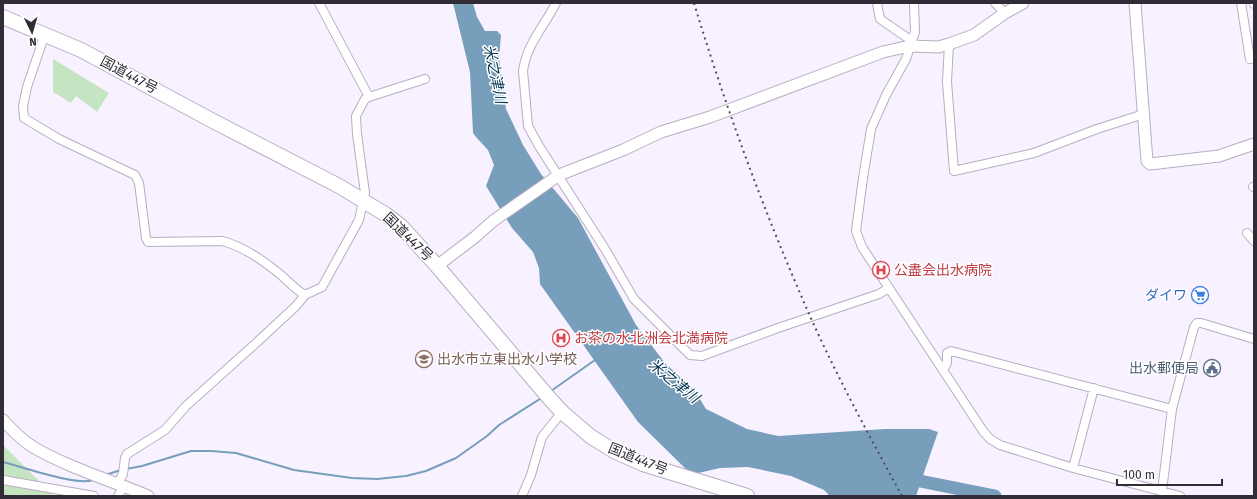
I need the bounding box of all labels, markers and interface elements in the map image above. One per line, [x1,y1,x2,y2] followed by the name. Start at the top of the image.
[12,12,52,52] north arrow
[29,35,37,48] text: N
[480,43,510,107] water label: 米之津川
[97,53,161,97] street label: 国道447号
[380,209,436,265] street label: 国道447号
[871,260,891,280] hospital icon: 公盡会出水病院
[894,262,992,279] place label: 公盡会出水病院
[1190,285,1210,305] supermarket icon: ダイワ
[1145,287,1187,304] place label: ダイワ
[551,328,571,348] hospital icon: お茶の水北洲会北満病院
[574,330,728,347] place label: お茶の水北洲会北満病院
[414,349,434,369] school or university icon: 出水市立東出水小学校
[437,351,577,368] place label: 出水市立東出水小学校
[645,355,705,408] water label: 米之津川
[1202,358,1222,378] public building icon: 出水郵便局
[1129,360,1199,377] place label: 出水郵便局
[606,439,670,479] street label: 国道447号
[1117,461,1222,487] scale bar
[1123,468,1155,482] text: 100 m

